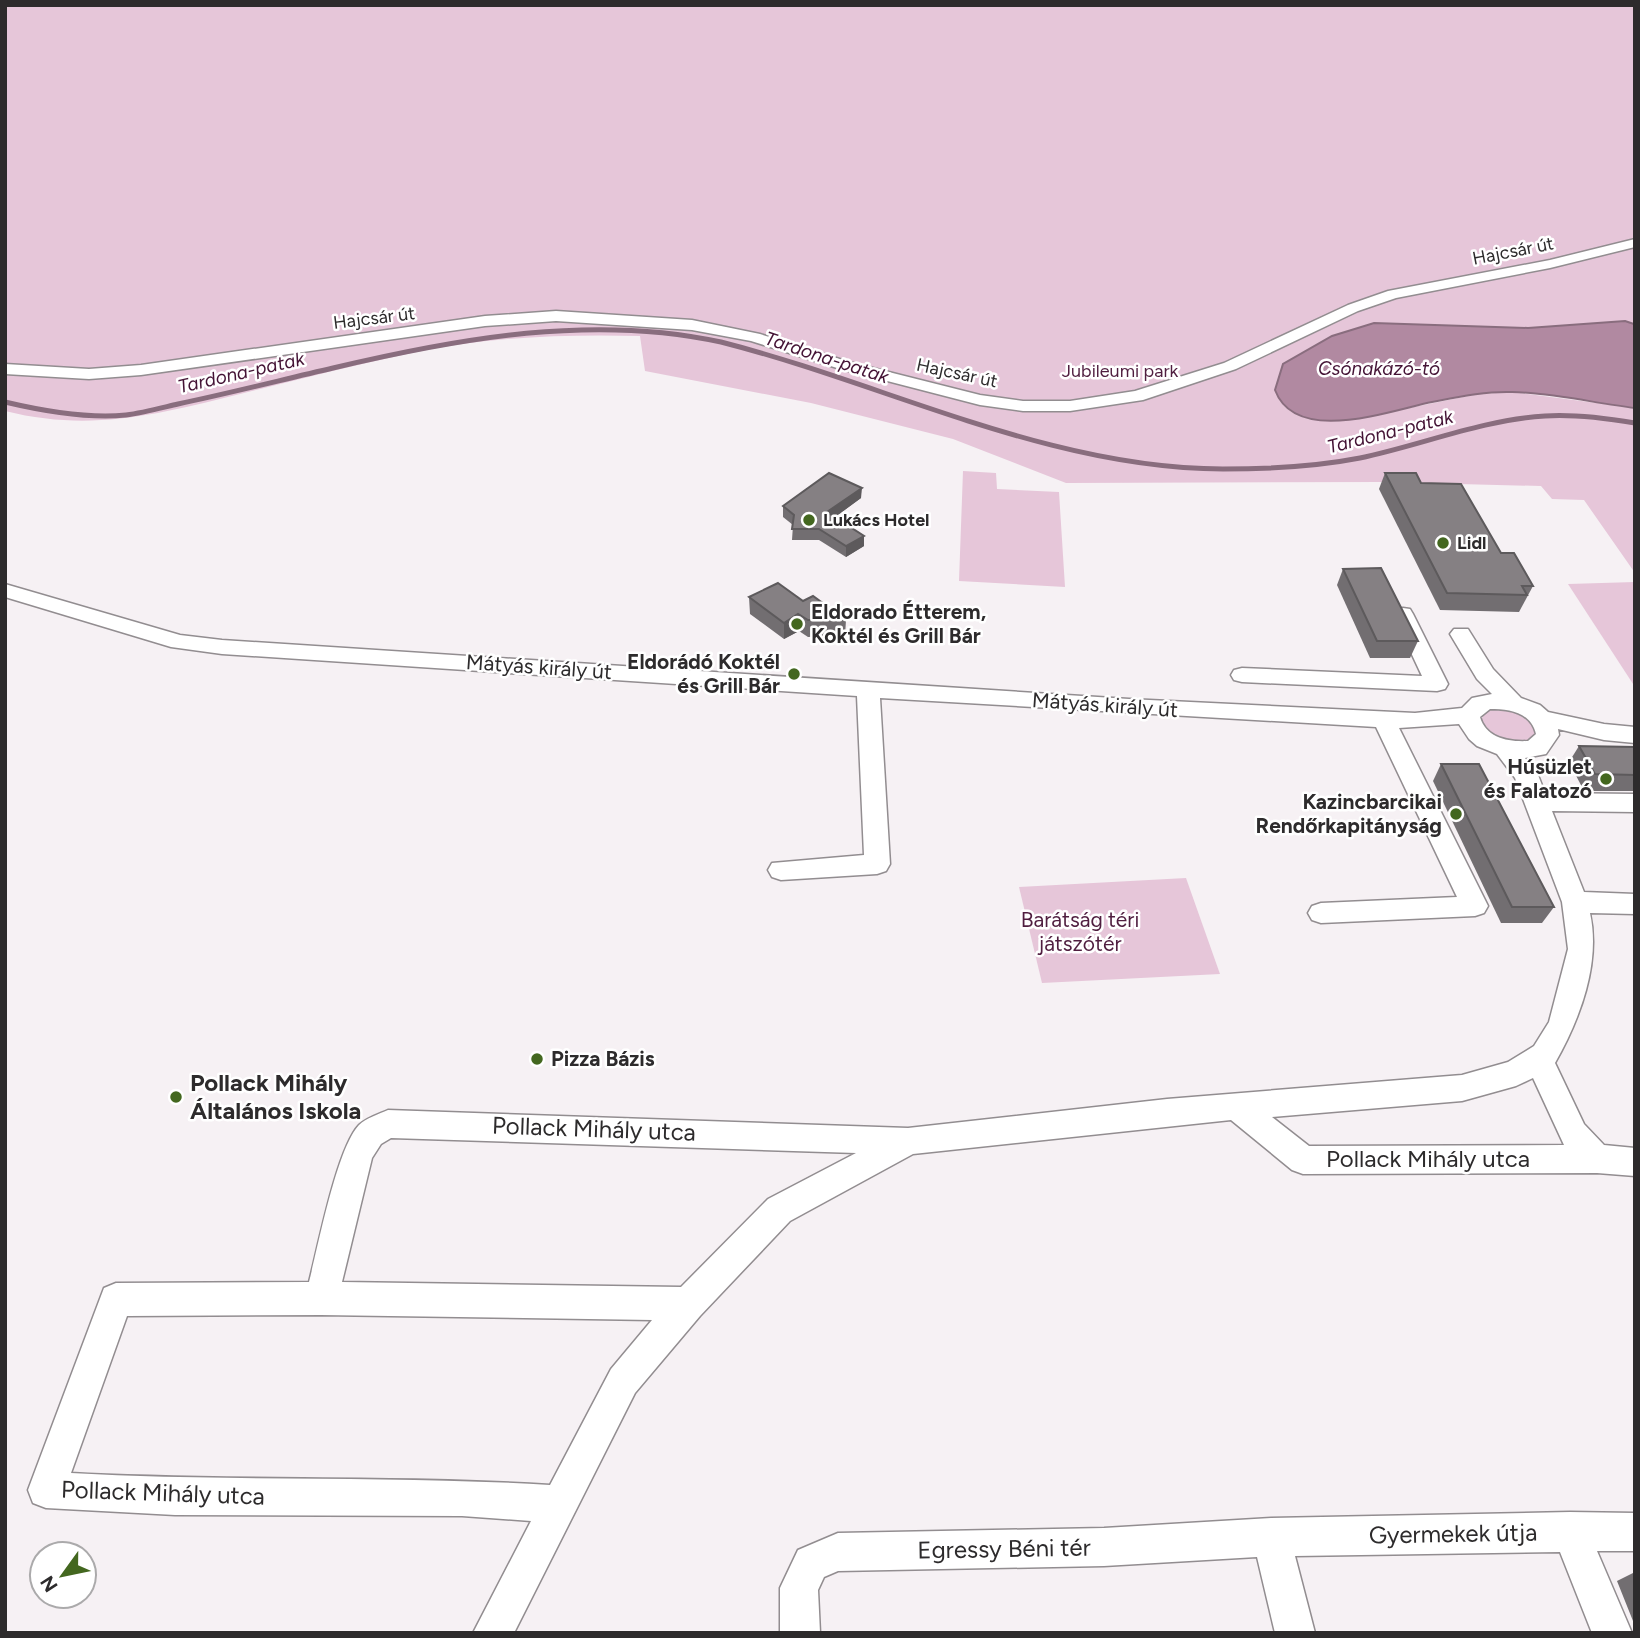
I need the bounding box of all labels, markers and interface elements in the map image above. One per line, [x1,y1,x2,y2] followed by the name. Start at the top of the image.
[1471,232,1556,270] street label: Hajcsár út
[332,302,416,334] street label: Hajcsár út
[762,327,892,389] water label: Tardona-patak
[176,347,307,398] water label: Tardona-patak
[915,354,1000,392] street label: Hajcsár út
[1318,357,1440,380] water label: Csónakázó-tó
[1062,360,1178,382] park label: Jubileumi park
[1325,405,1456,458] water label: Tardona-patak
[823,509,930,531] place label: Lukács Hotel
[801,512,817,528] marker: Lukács Hotel
[1457,532,1487,554] place label: Lidl
[1435,535,1451,551] marker: Lidl
[811,599,986,648] place label: Eldorado Étterem, Koktél és Grill Bár
[789,616,805,632] marker: Eldorado Étterem, Koktél és Grill Bár
[465,649,613,684] street label: Mátyás király út
[627,649,780,698] place label: Eldorádó Koktél és Grill Bár
[786,666,802,682] marker: Eldorádó Koktél és Grill Bár
[1031,687,1179,722] street label: Mátyás király út
[1484,754,1592,803] place label: Húsüzlet és Falatozó
[1598,771,1614,787] marker: Húsüzlet és Falatozó
[1256,789,1442,838] place label: Kazincbarcikai Rendőrkapitányság
[1448,806,1464,822] marker: Kazincbarcikai Rendőrkapitányság
[1021,907,1139,956] park label: Barátság téri játszótér
[551,1046,655,1071] place label: Pizza Bázis
[529,1051,545,1067] marker: Pizza Bázis
[190,1068,361,1125] place label: Pollack Mihály Általános Iskola
[168,1089,184,1105] marker: Pollack Mihály Általános Iskola
[492,1110,696,1147] street label: Pollack Mihály utca
[1326,1144,1530,1173] street label: Pollack Mihály utca
[61,1474,265,1511] street label: Pollack Mihály utca
[1368,1518,1538,1549] street label: Gyermekek útja
[917,1532,1091,1565] street label: Egressy Béni tér
[28,1540,98,1610] north arrow
[36,1572,63,1596] text: N

